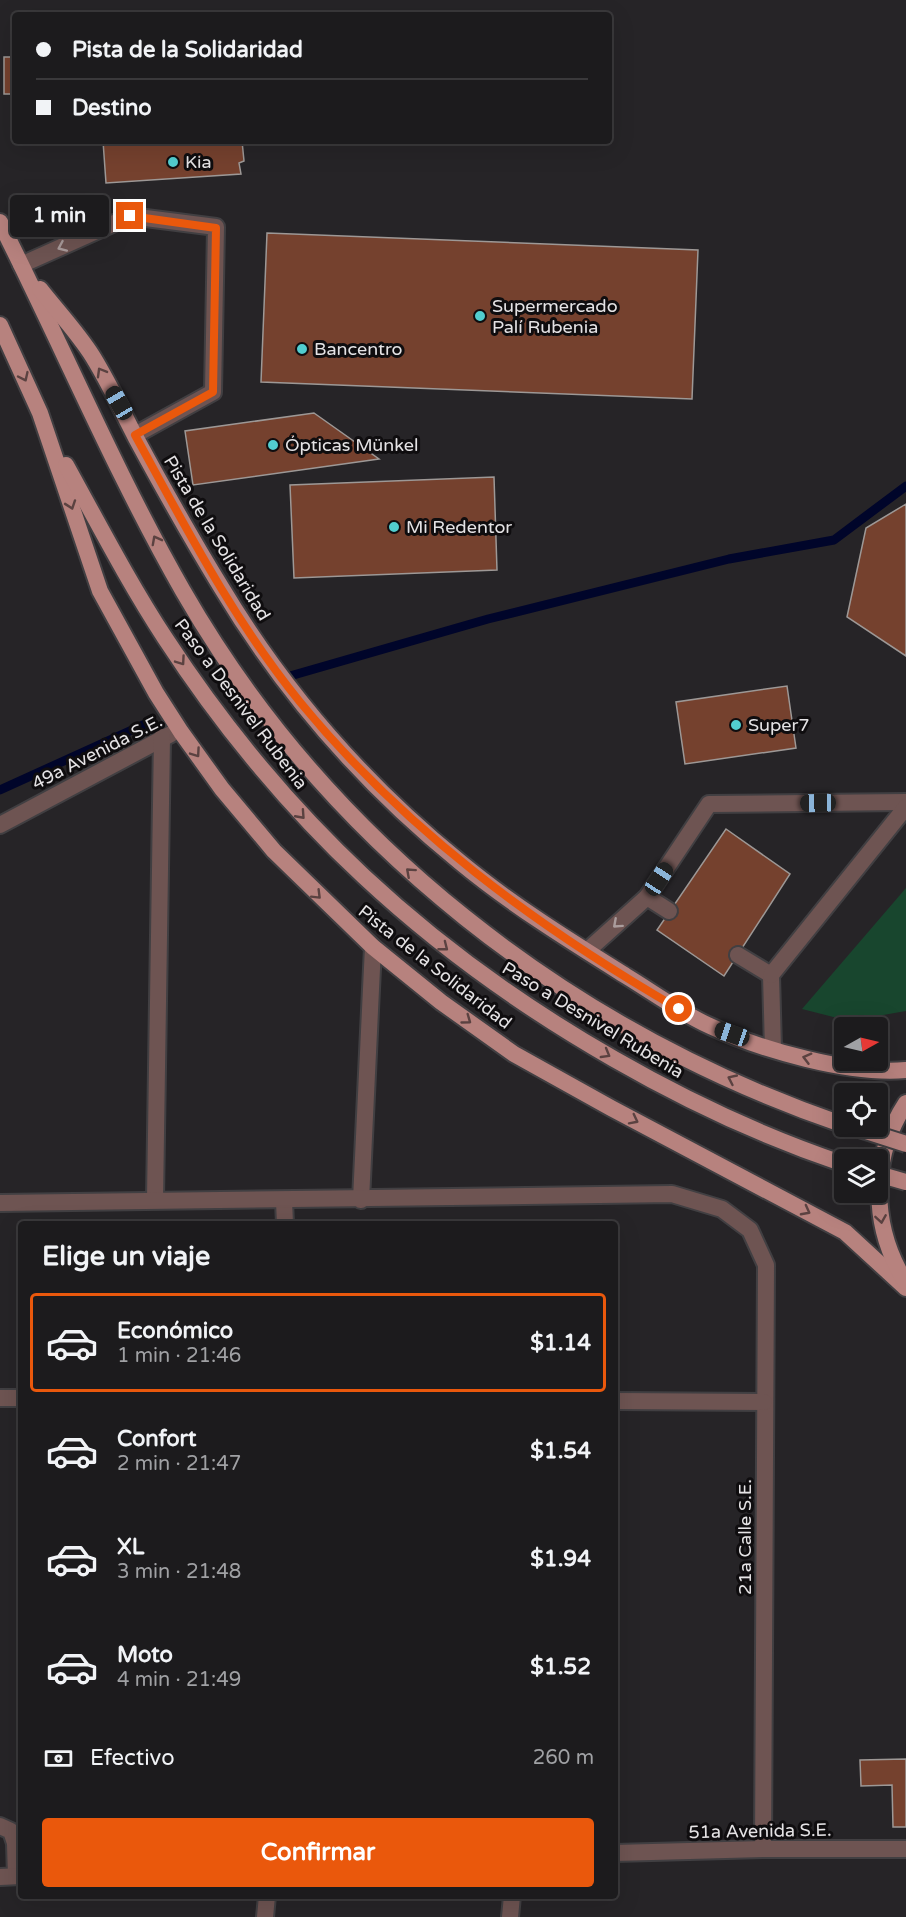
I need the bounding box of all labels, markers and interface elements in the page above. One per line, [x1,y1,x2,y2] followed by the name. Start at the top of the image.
[72,37,303,63] text: Pista de la Solidaridad
[72,95,152,121] text: Destino
[185,151,212,173] place label: Kia
[166,155,180,169] marker: Kia
[10,195,109,237] callout: 1 min
[116,202,143,229] route end
[33,204,86,228] text: 1 min
[58,240,69,252] one-way arrow
[492,295,618,338] place label: Supermercado Palí Rubenia
[473,309,487,323] marker: Supermercado Palí Rubenia
[314,338,403,360] place label: Bancentro
[295,342,309,356] marker: Bancentro
[97,367,108,378] one-way arrow
[17,370,29,381] one-way arrow
[102,383,136,423] car
[285,434,419,456] place label: Ópticas Münkel
[266,438,280,452] marker: Ópticas Münkel
[159,451,275,625] street label: Pista de la Solidaridad
[64,500,77,510] one-way arrow
[406,516,512,538] place label: Mi Redentor
[387,520,401,534] marker: Mi Redentor
[152,536,163,546] one-way arrow
[170,614,312,794] street label: Paso a Desnivel Rubenia
[174,654,185,665] one-way arrow
[28,710,166,794] street label: 49a Avenida S.E.
[748,714,810,736] place label: Super7
[729,718,743,732] marker: Super7
[189,747,200,758] one-way arrow
[800,794,836,812] car
[294,808,305,818] one-way arrow
[642,859,676,899] car
[406,868,417,879] one-way arrow
[310,887,321,898] one-way arrow
[354,900,516,1034] street label: Pista de la Solidaridad
[613,917,624,928] one-way arrow
[437,939,448,950] one-way arrow
[498,957,688,1083] street label: Paso a Desnivel Rubenia
[665,995,692,1022] route start
[460,1013,471,1024] one-way arrow
[834,1017,888,1071] north arrow
[834,1017,888,1203] map controls
[712,1020,752,1048] car
[600,1047,610,1059] one-way arrow
[802,1052,812,1065] one-way arrow
[728,1074,739,1086] one-way arrow
[834,1083,888,1137] button: locate
[627,1113,638,1124] one-way arrow
[834,1149,888,1203] button: layers
[800,1204,810,1215] one-way arrow
[875,1215,887,1224] one-way arrow
[42,1240,210,1273] text: Elige un viaje
[45,1316,99,1370] icon: car
[117,1318,233,1344] text: Económico
[530,1330,591,1356] text: $1.14
[117,1344,241,1368] text: 1 min · 21:46
[45,1424,99,1478] icon: car
[117,1426,196,1452] text: Confort
[530,1438,591,1464] text: $1.54
[117,1452,241,1476] text: 2 min · 21:47
[734,1479,756,1595] street label: 21a Calle S.E.
[45,1532,99,1586] icon: car
[117,1534,144,1560] text: XL
[530,1546,591,1572] text: $1.94
[117,1560,241,1584] text: 3 min · 21:48
[45,1640,99,1694] icon: car
[117,1642,173,1668] text: Moto
[530,1654,591,1680] text: $1.52
[117,1668,241,1692] text: 4 min · 21:49
[42,1742,75,1775] icon: cash
[90,1745,175,1771] text: Efectivo
[533,1746,594,1770] text: 260 m
[42,1818,594,1887] button: Confirmar
[688,1819,832,1843] street label: 51a Avenida S.E.

